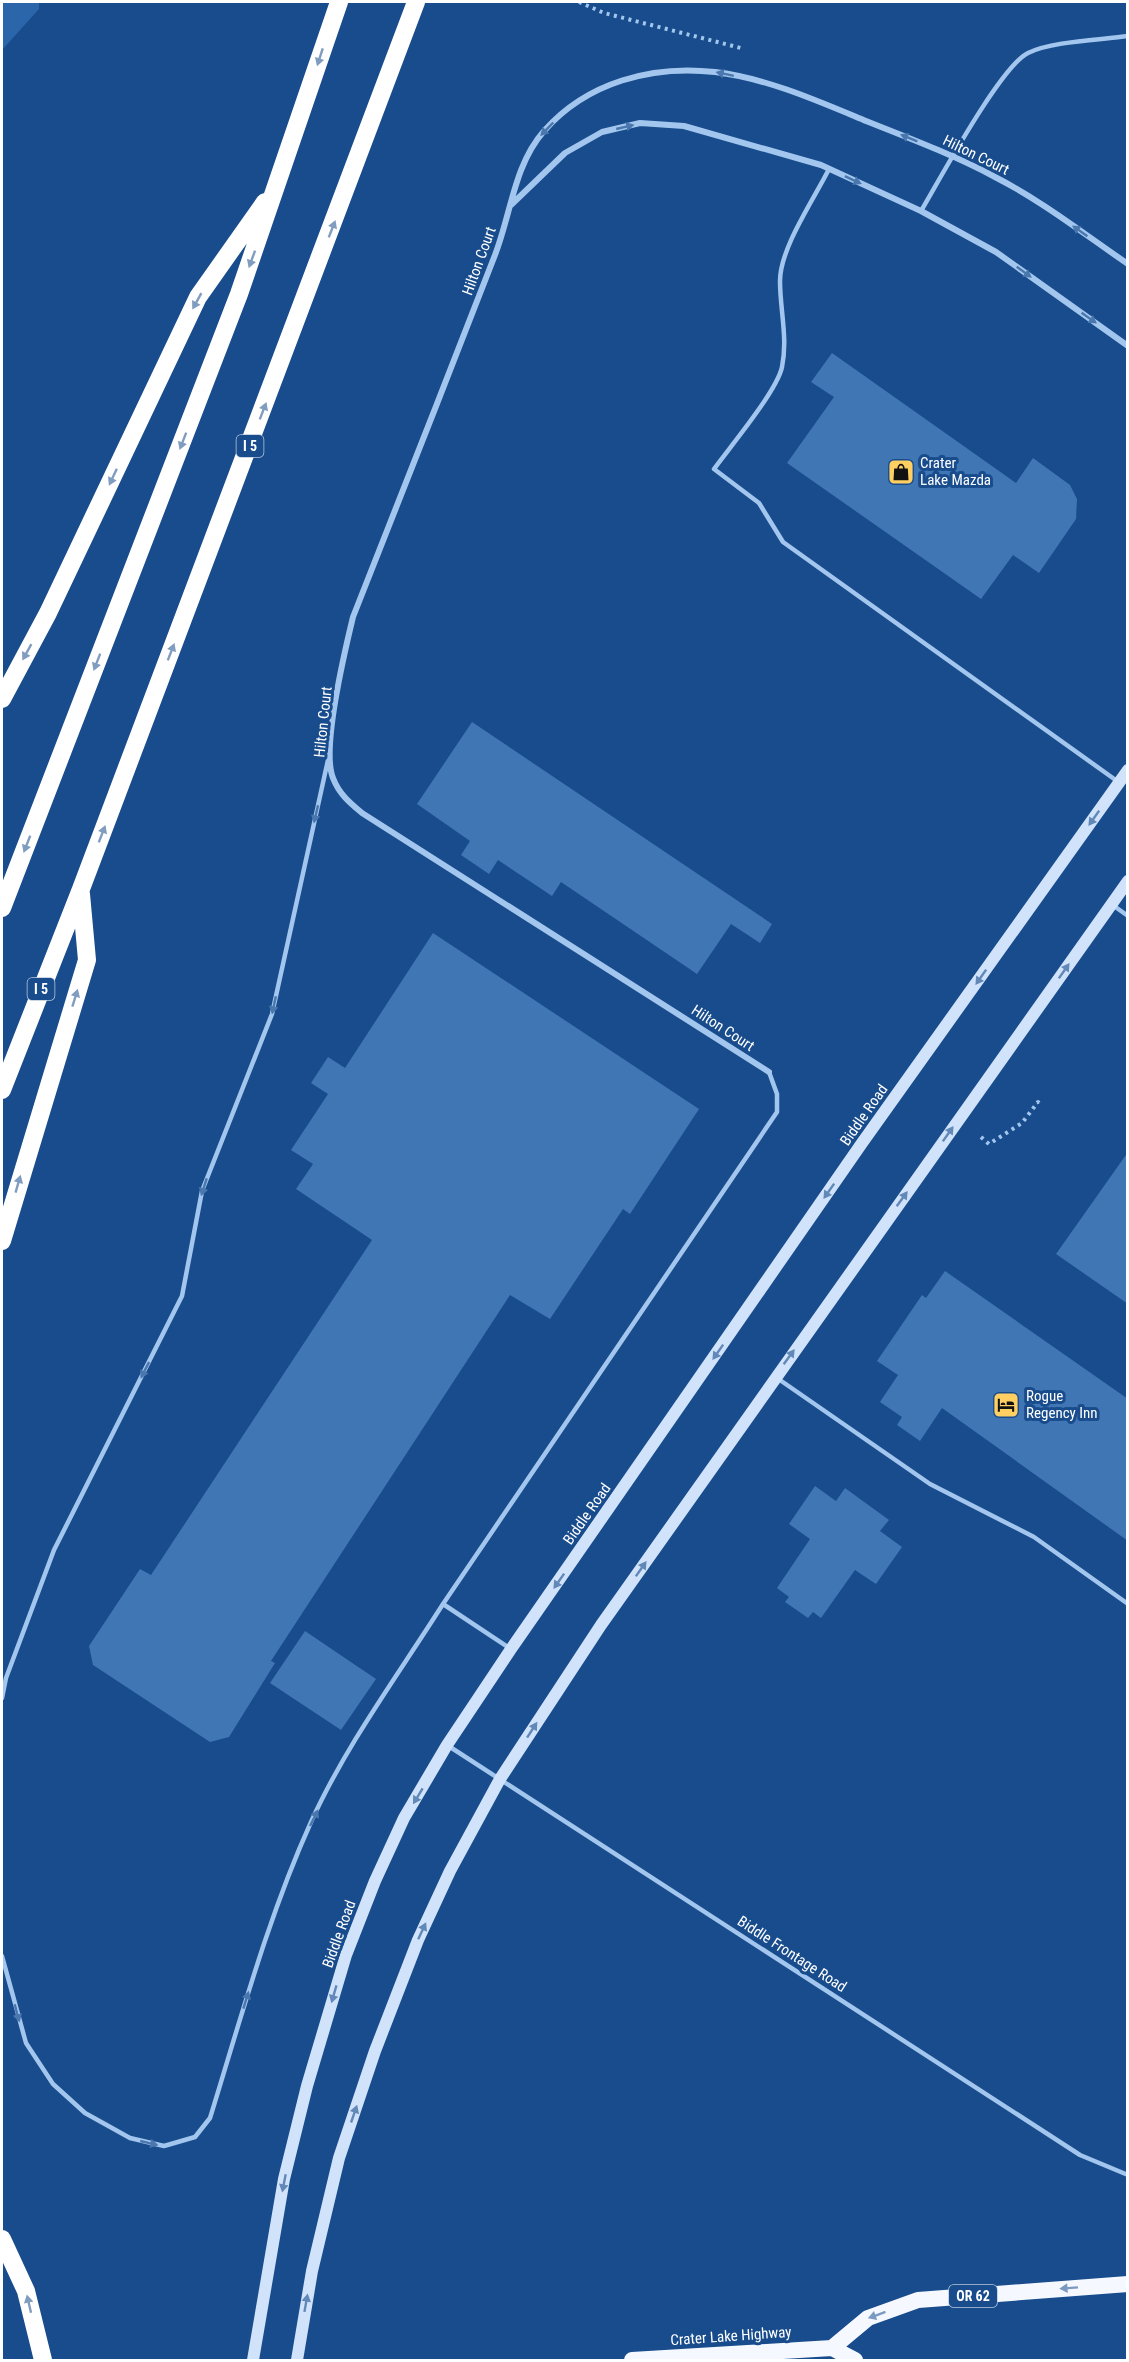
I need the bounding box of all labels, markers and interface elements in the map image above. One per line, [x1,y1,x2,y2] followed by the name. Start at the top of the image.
[315,48,325,66] one-way arrow
[716,69,734,79] one-way arrow
[540,121,554,136] one-way arrow
[616,121,635,131] one-way arrow
[940,131,1012,179] street label: Hilton Court
[899,133,917,143] one-way arrow
[845,175,862,184] one-way arrow
[327,219,337,237] one-way arrow
[458,224,500,298] street label: Hilton Court
[1072,225,1088,237] one-way arrow
[246,250,256,268] one-way arrow
[1017,266,1032,278] one-way arrow
[192,292,202,309] one-way arrow
[1080,312,1096,324] one-way arrow
[259,402,268,420] one-way arrow
[177,432,187,450] one-way arrow
[236,435,264,457] road number: I 5
[920,454,991,489] place label: Crater Lake Mazda
[886,457,916,487] shop icon: Crater Lake Mazda
[109,468,118,485] one-way arrow
[22,643,32,660] one-way arrow
[167,643,176,661] one-way arrow
[92,653,102,671] one-way arrow
[310,686,336,758] street label: Hilton Court
[310,805,320,824] one-way arrow
[1088,810,1100,825] one-way arrow
[98,825,107,843] one-way arrow
[22,835,31,853] one-way arrow
[1058,963,1069,979] one-way arrow
[975,969,987,984] one-way arrow
[28,978,54,1000] road number: I 5
[71,989,80,1007] one-way arrow
[269,996,278,1015] one-way arrow
[688,1001,758,1055] street label: Hilton Court
[836,1081,892,1149] street label: Biddle Road
[942,1126,954,1141] one-way arrow
[14,1175,23,1193] one-way arrow
[199,1178,209,1196] one-way arrow
[823,1183,835,1199] one-way arrow
[896,1191,908,1207] one-way arrow
[713,1344,724,1360] one-way arrow
[783,1350,795,1366] one-way arrow
[140,1362,149,1379] one-way arrow
[1026,1387,1098,1422] place label: Rogue Regency Inn
[991,1390,1021,1420] hotel icon: Rogue Regency Inn
[559,1480,615,1548] street label: Biddle Road
[635,1561,647,1577] one-way arrow
[553,1572,565,1588] one-way arrow
[526,1723,538,1739] one-way arrow
[412,1788,423,1804] one-way arrow
[309,1809,318,1826] one-way arrow
[318,1898,360,1970] street label: Biddle Road
[734,1912,850,1996] street label: Biddle Frontage Road
[418,1923,427,1940] one-way arrow
[329,1985,338,2003] one-way arrow
[242,1991,251,2009] one-way arrow
[13,2004,22,2022] one-way arrow
[349,2105,359,2123] one-way arrow
[140,2138,158,2148] one-way arrow
[279,2173,288,2192] one-way arrow
[1060,2284,1079,2293] one-way arrow
[949,2285,997,2307] road number: OR 62
[302,2293,311,2312] one-way arrow
[24,2294,33,2313] one-way arrow
[868,2311,886,2320] one-way arrow
[670,2323,792,2349] street label: Crater Lake Highway

